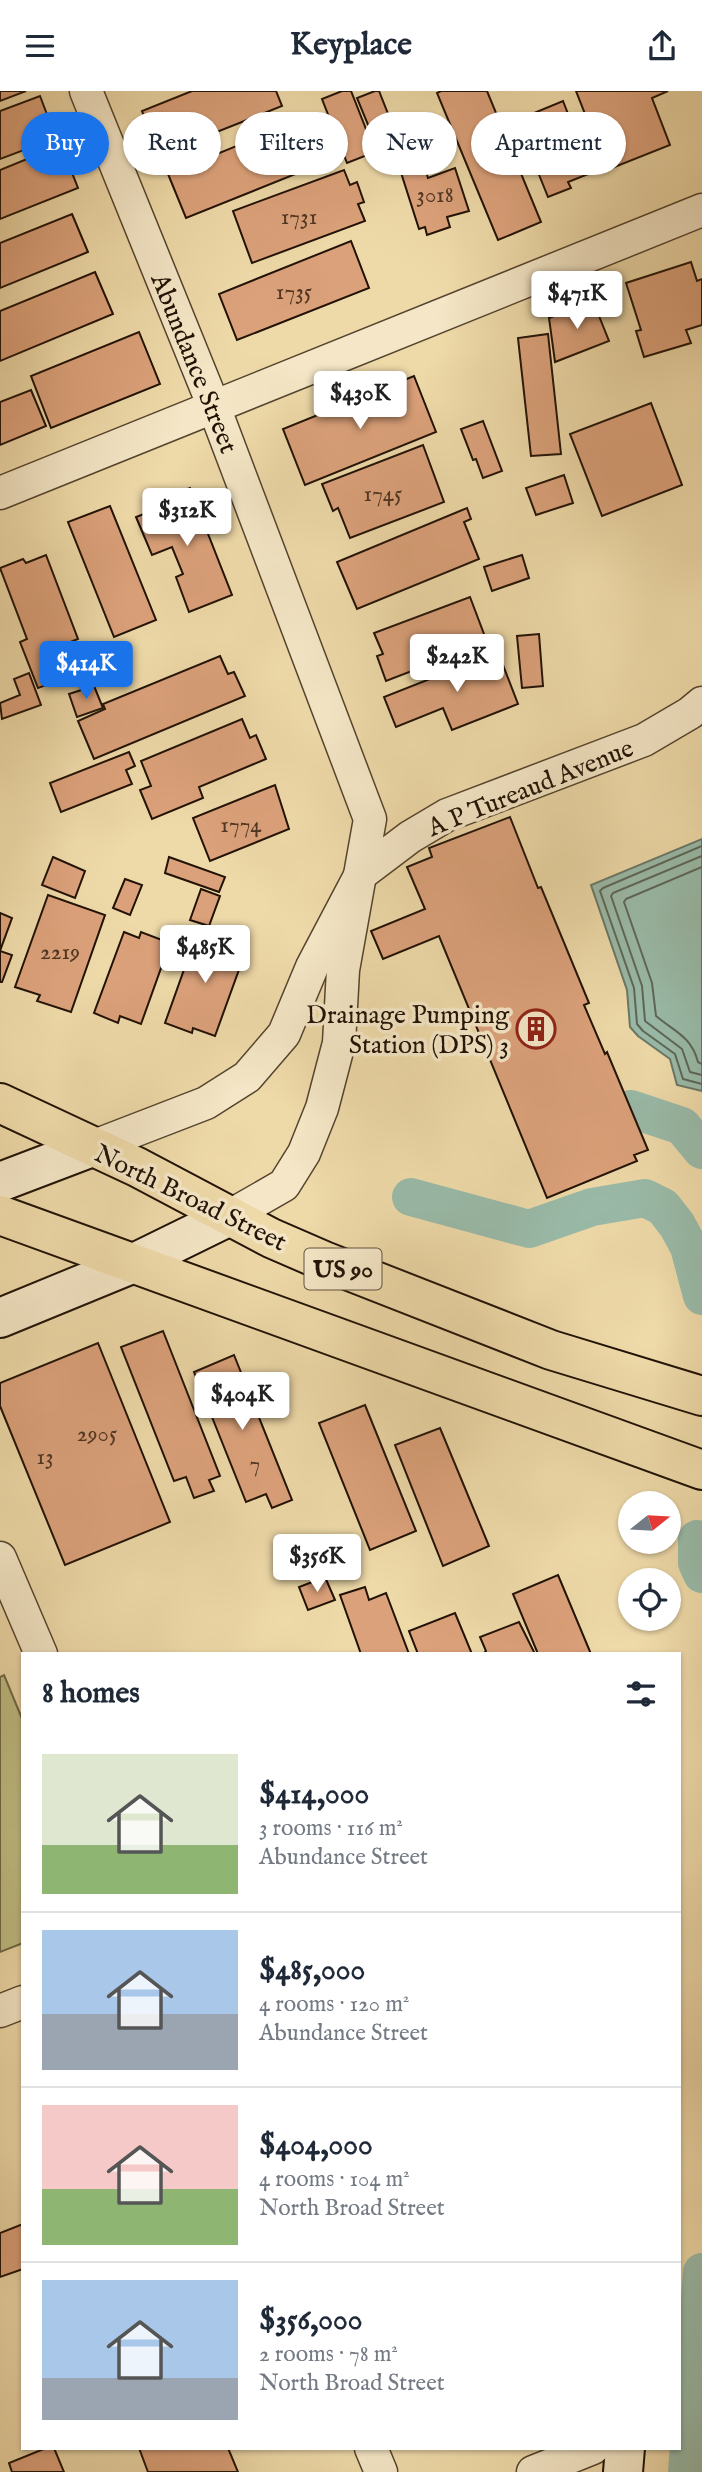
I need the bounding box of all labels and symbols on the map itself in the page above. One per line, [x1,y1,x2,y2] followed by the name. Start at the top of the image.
[416,181,454,210] house number: 3018
[281,203,317,232] house number: 1731
[142,268,245,458] street label: Abundance Street
[528,271,626,331] pin: $471K
[276,278,312,307] house number: 1735
[311,371,409,431] pin: $430K
[364,480,402,509] house number: 1745
[138,489,236,548] pin: $312K
[408,635,506,694] pin: $242K
[37,641,135,701] pin: $414K
[422,732,638,845] street label: A P Tureaud Avenue
[220,811,262,840] house number: 1774
[156,925,254,985] pin: $485K
[40,938,80,967] house number: 2219
[306,999,510,1062] place label: Drainage Pumping Station (DPS) 3
[515,1008,557,1050] building icon: Drainage Pumping Station (DPS) 3
[89,1138,292,1259] street label: North Broad Street
[304,1249,382,1289] road number: US 90
[193,1373,291,1432] pin: $404K
[77,1420,117,1449] house number: 2905
[36,1443,54,1472] house number: 13
[250,1450,260,1479] house number: 7
[618,1491,681,1554] north arrow
[268,1535,366,1594] pin: $356K

